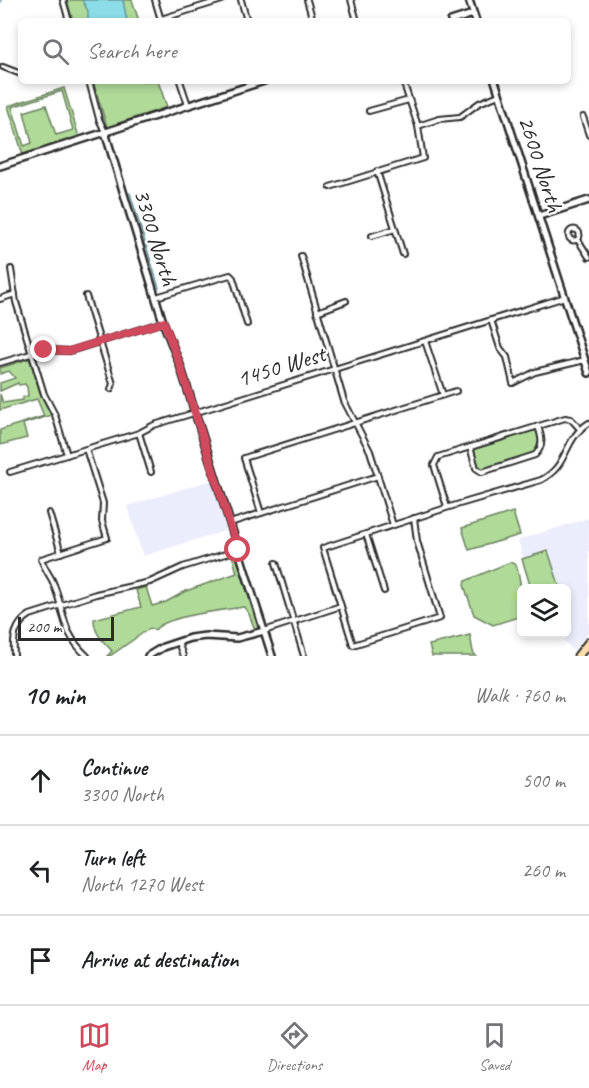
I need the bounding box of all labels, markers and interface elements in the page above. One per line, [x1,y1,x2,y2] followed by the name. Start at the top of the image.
[18,18,571,84] search box
[39,35,72,68] icon: search
[87,37,177,65] text: Search here
[511,112,571,217] street label: 2600 North
[127,185,185,290] street label: 3300 North
[30,336,56,362] route end
[233,338,331,394] street label: 1450 West
[224,536,250,562] route start
[517,584,571,638] map controls
[517,584,571,638] button: layers
[18,614,114,642] scale bar
[27,617,61,637] text: 200 m
[24,679,86,712] text: 10 min
[475,683,565,708] text: Walk · 760 m
[81,754,147,782] text: Continue
[24,764,57,797] icon: ahead
[522,768,565,793] text: 500 m
[81,782,164,807] text: 3300 North
[81,844,145,872] text: Turn left
[24,854,57,887] icon: left
[522,858,565,883] text: 260 m
[81,872,203,897] text: North 1270 West
[24,944,57,977] icon: arrive
[81,946,238,974] text: Arrive at destination
[78,1019,111,1075] tab: Map
[267,1019,322,1075] tab: Directions
[478,1019,511,1075] tab: Saved

